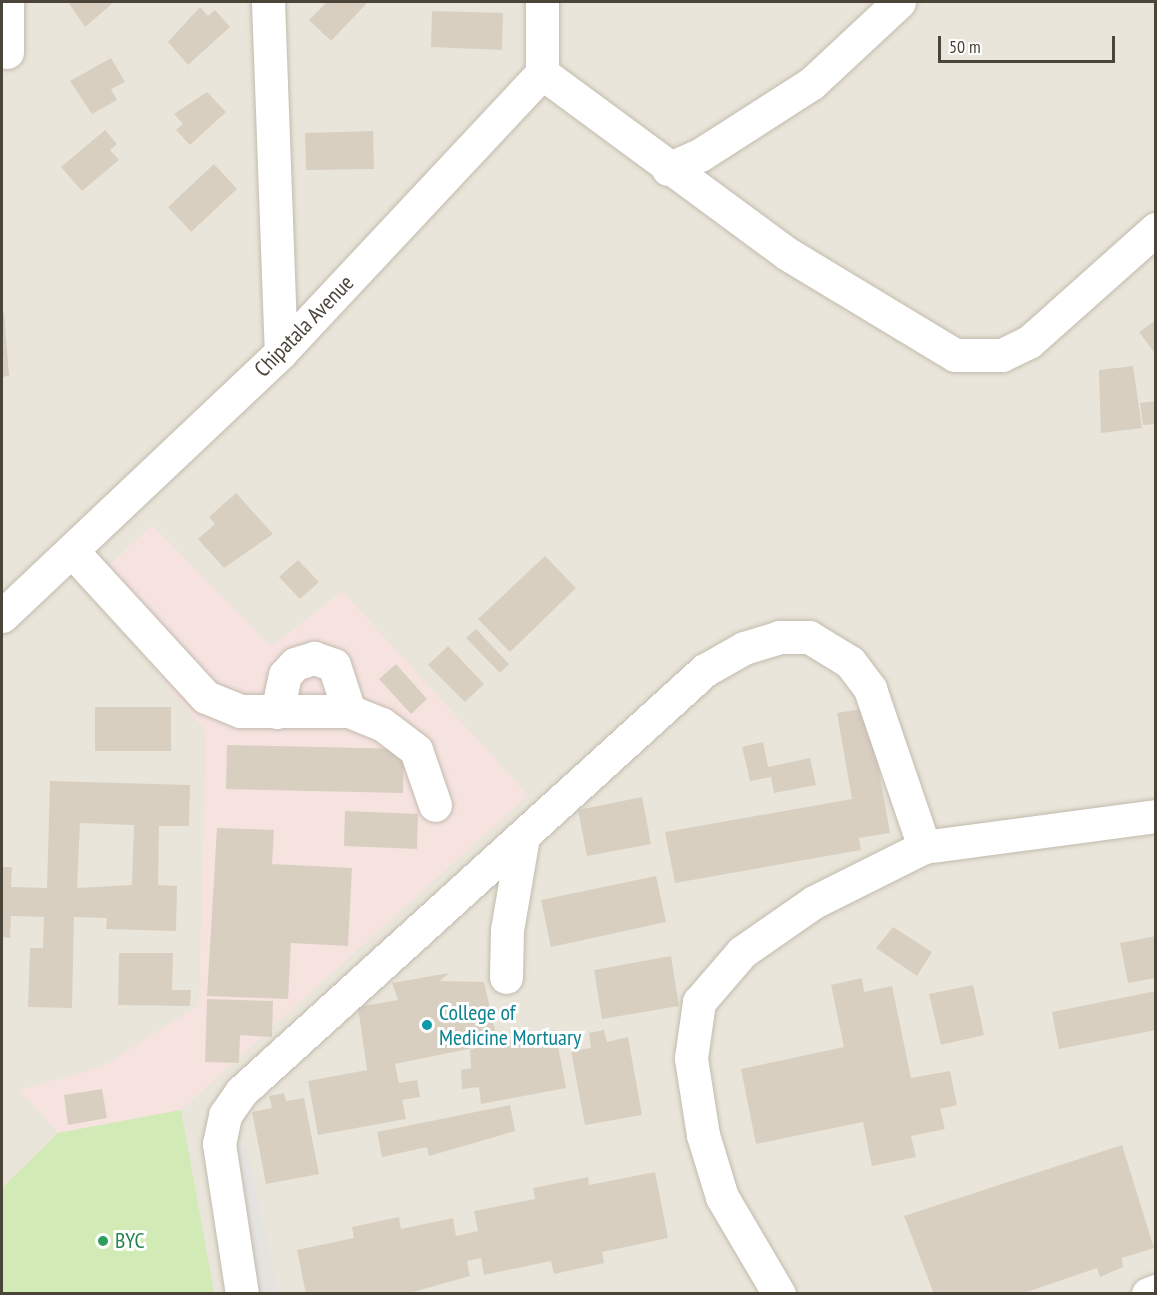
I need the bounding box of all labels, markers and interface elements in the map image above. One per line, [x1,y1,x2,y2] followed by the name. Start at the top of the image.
[941,24,1118,62] scale bar
[949,35,981,58] text: 50 m
[249,269,359,383] street label: Chipatala Avenue
[439,999,581,1050] place label: College of Medicine Mortuary
[420,1018,434,1032] marker: College of Medicine Mortuary
[115,1228,145,1254] place label: BYC
[96,1234,110,1248] marker: BYC

